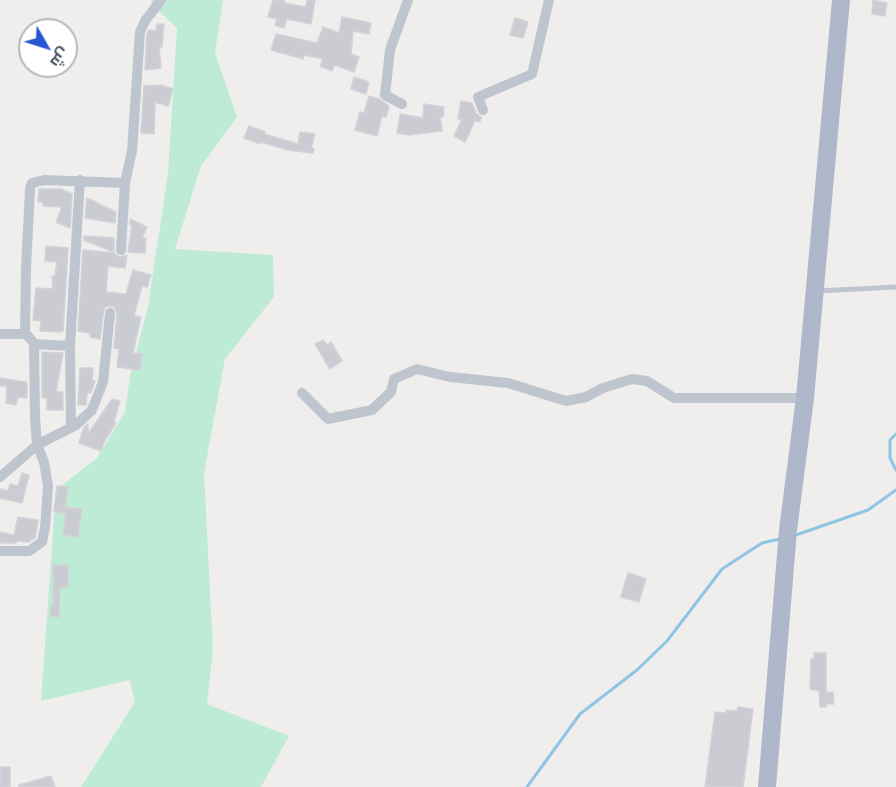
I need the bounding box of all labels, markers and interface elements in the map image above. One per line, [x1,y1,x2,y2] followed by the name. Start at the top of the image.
[18,18,78,78] north arrow
[46,44,75,72] text: ش

